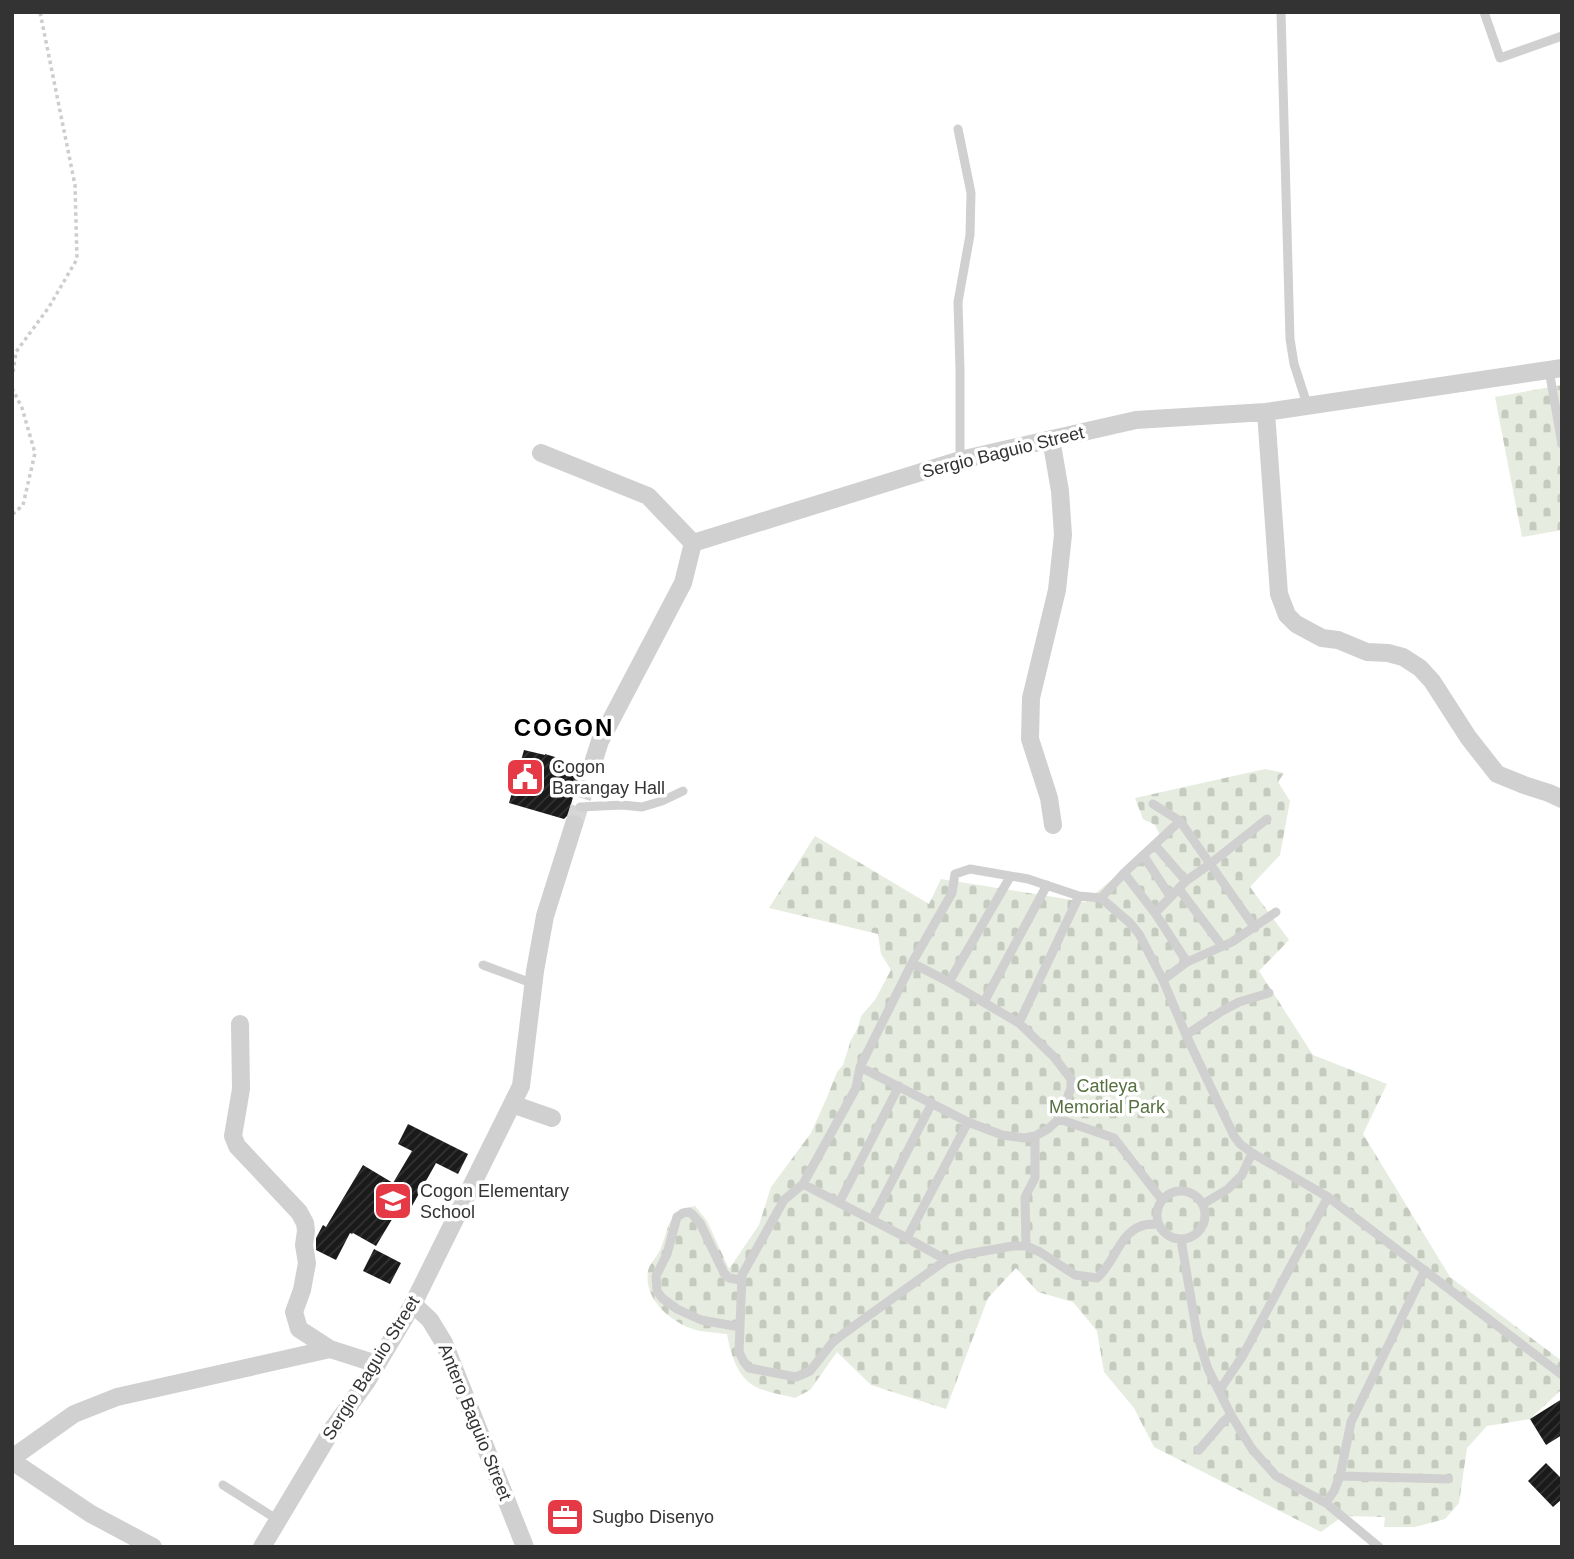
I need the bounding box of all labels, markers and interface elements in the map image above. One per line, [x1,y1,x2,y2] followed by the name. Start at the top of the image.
[920,422,1086,482] street label: Sergio Baguio Street
[514,714,614,741] district label: COGON
[504,756,546,798] public building icon: Cogon Barangay Hall
[552,757,665,798] place label: Cogon Barangay Hall
[1049,1076,1166,1117] park label: Catleya Memorial Park
[372,1180,414,1222] school or university icon: Cogon Elementary School
[420,1181,569,1222] place label: Cogon Elementary School
[319,1292,423,1444] street label: Sergio Baguio Street
[434,1341,516,1503] street label: Antero Baguio Street
[544,1496,586,1538] office icon: Sugbo Disenyo
[592,1507,714,1527] place label: Sugbo Disenyo

